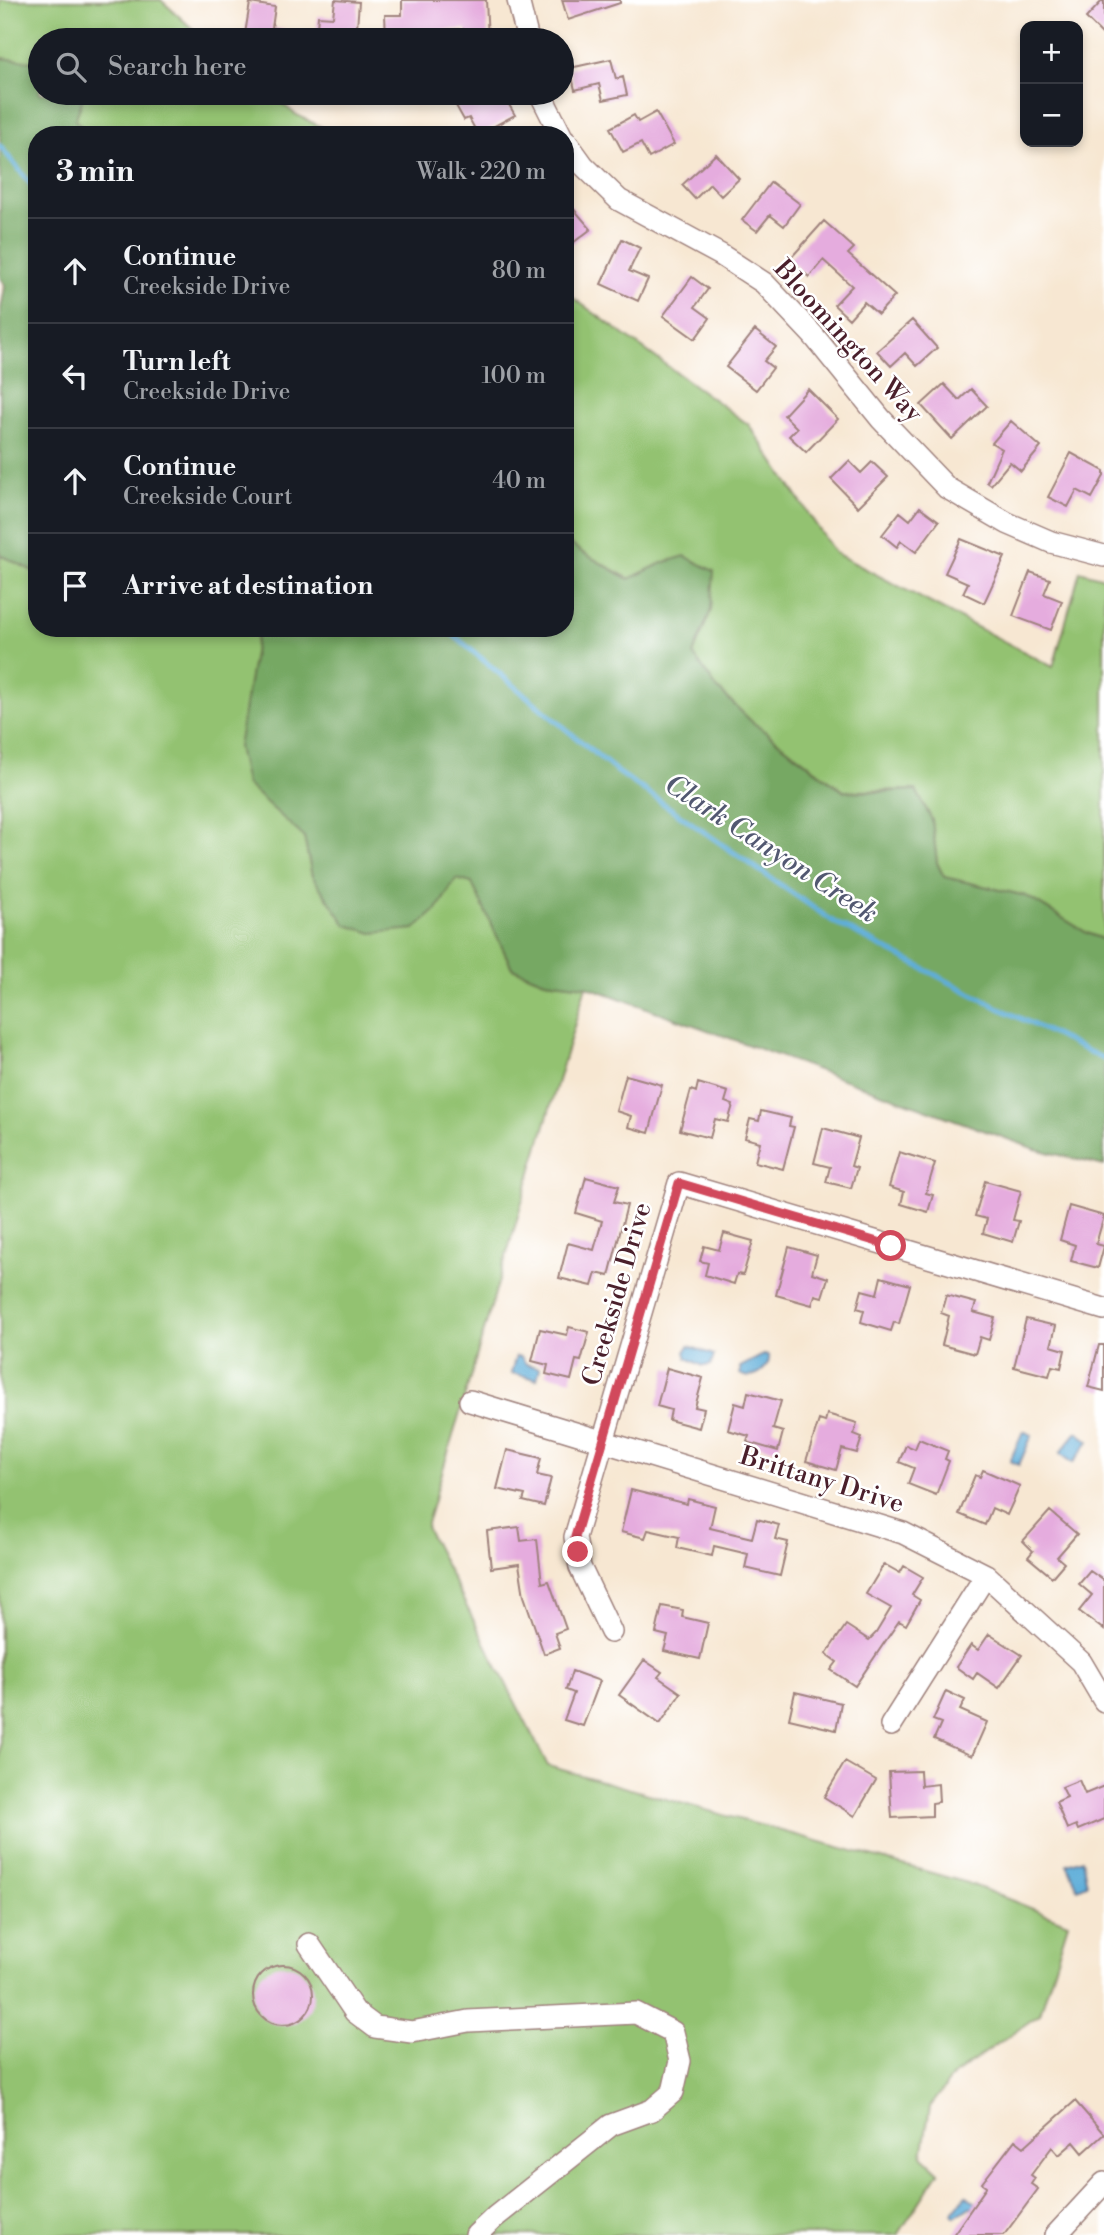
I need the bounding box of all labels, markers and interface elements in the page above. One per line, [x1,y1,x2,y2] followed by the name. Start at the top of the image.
[1020,21,1083,147] map controls
[1020,21,1083,84] button: +
[28,28,574,105] search box
[52,48,90,86] icon: search
[108,51,247,83] text: Search here
[1020,84,1083,147] button: −
[56,153,134,191] text: 3 min
[417,158,546,186] text: Walk · 220 m
[123,241,236,273] text: Continue
[56,252,94,290] icon: ahead
[766,252,930,429] street label: Bloomington Way
[492,257,546,285] text: 80 m
[123,273,290,301] text: Creekside Drive
[123,346,231,378] text: Turn left
[56,357,94,395] icon: left
[481,362,546,390] text: 100 m
[123,378,290,406] text: Creekside Drive
[123,451,236,483] text: Continue
[56,462,94,500] icon: ahead
[492,467,546,495] text: 40 m
[123,483,292,511] text: Creekside Court
[56,567,94,605] icon: arrive
[123,570,373,602] text: Arrive at destination
[658,767,884,931] water label: Clark Canyon Creek
[576,1199,658,1389] street label: Creekside Drive
[875,1230,906,1261] route start
[735,1440,908,1520] street label: Brittany Drive
[562,1536,593,1567] route end

